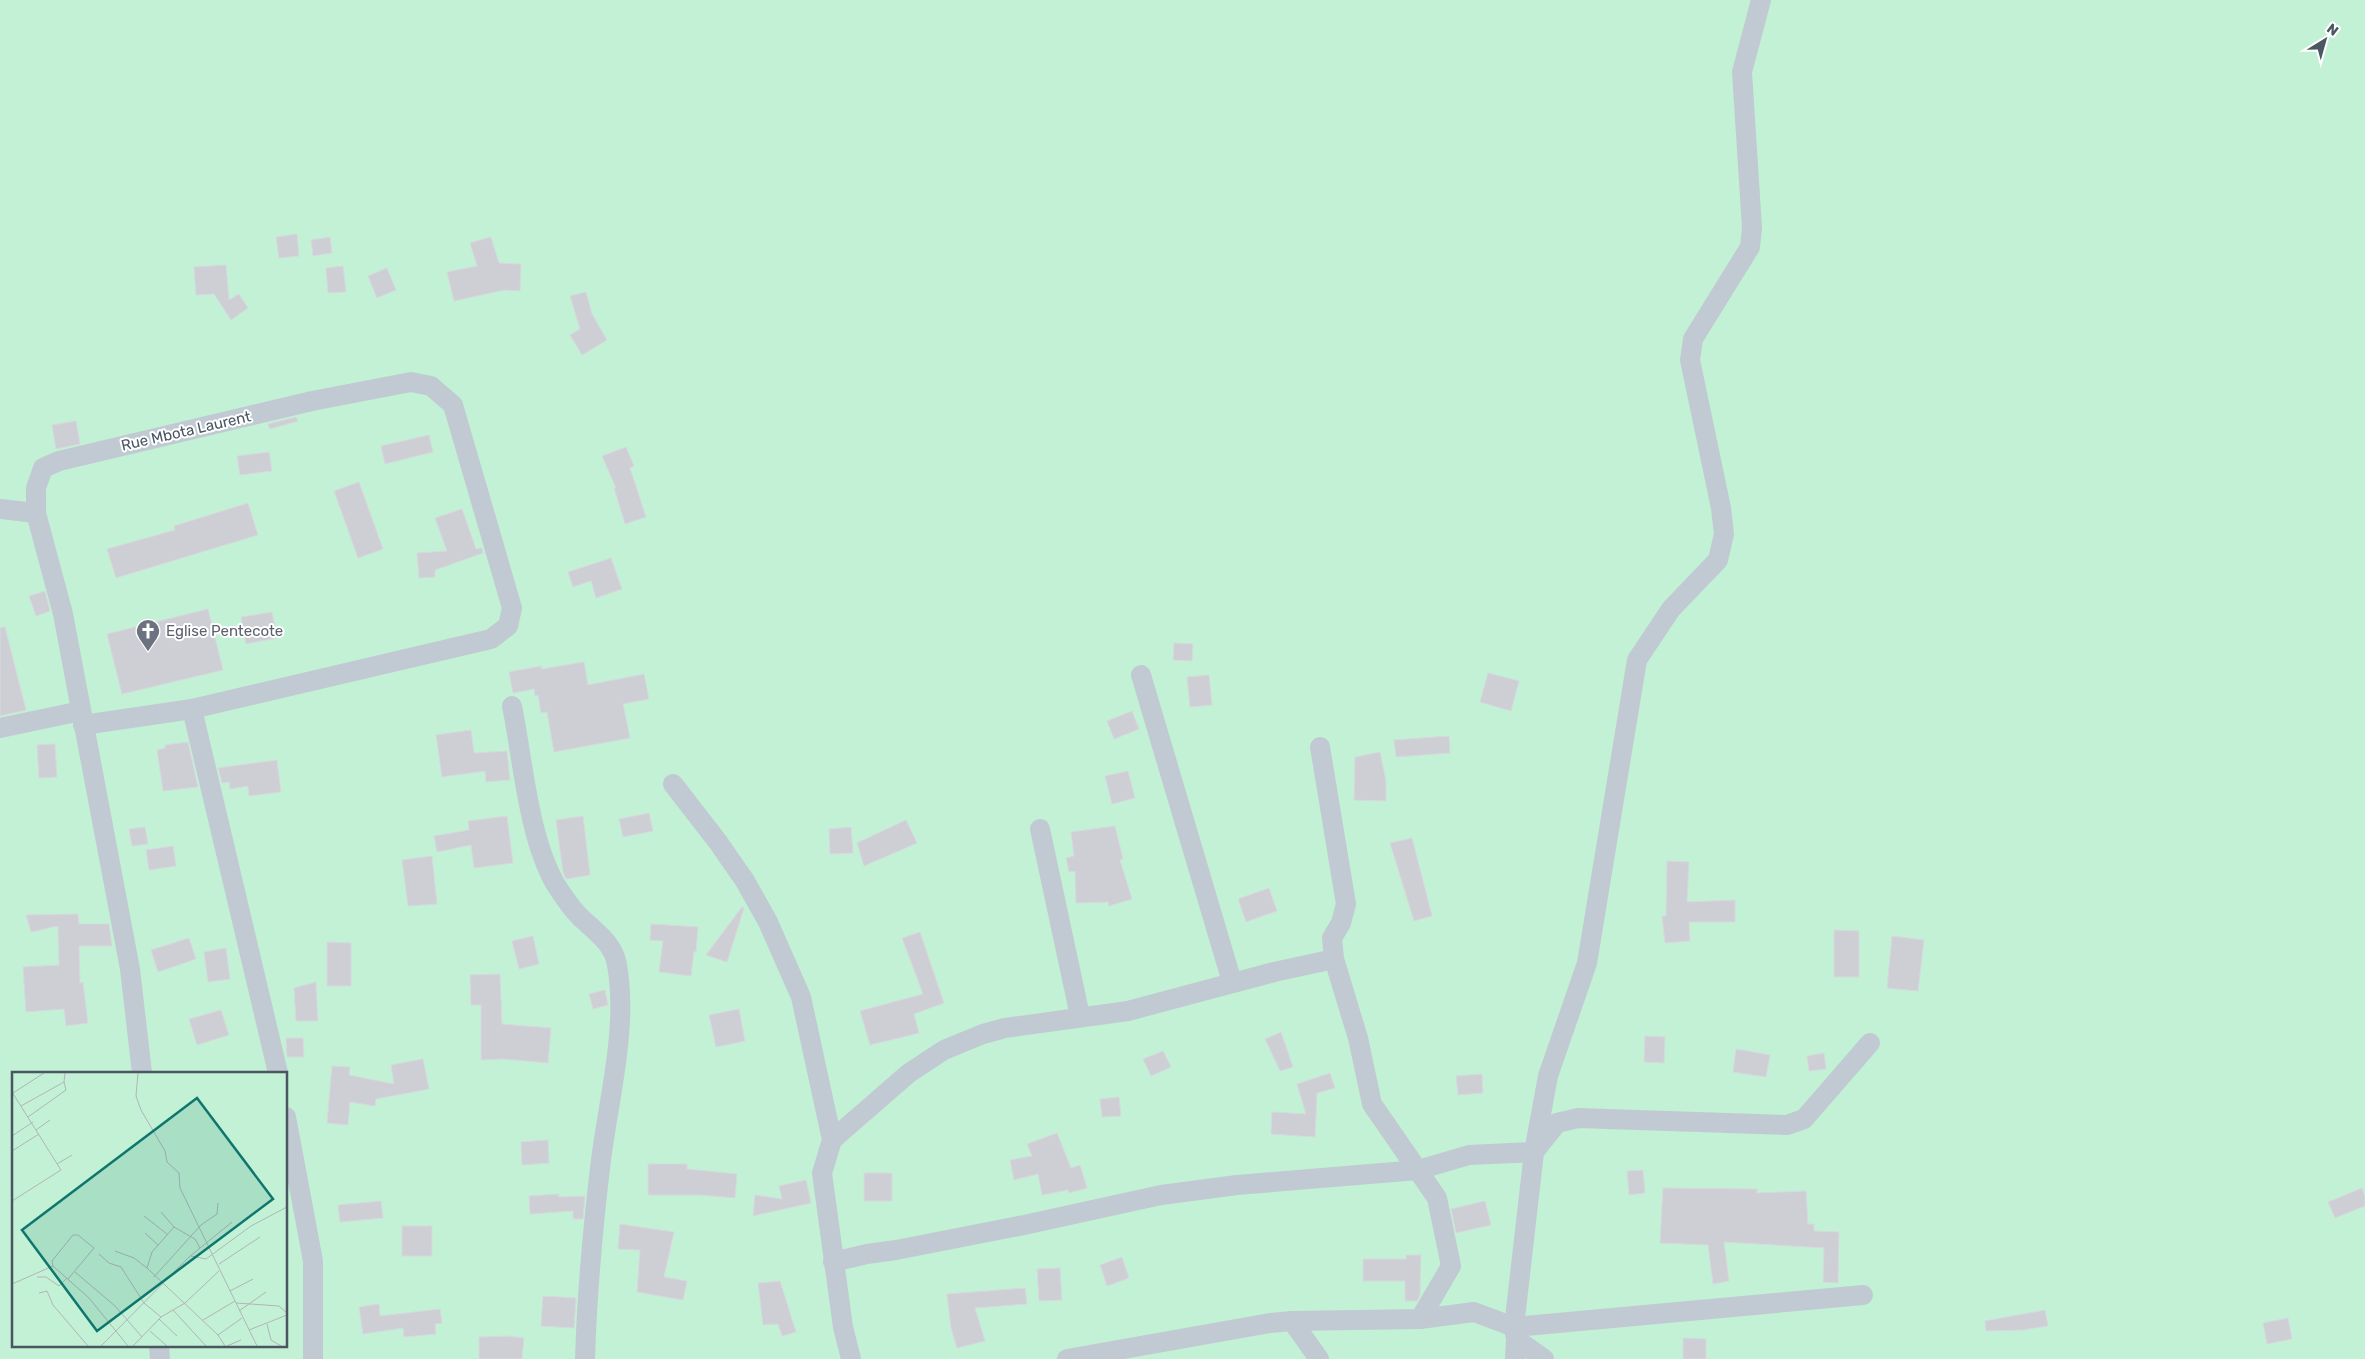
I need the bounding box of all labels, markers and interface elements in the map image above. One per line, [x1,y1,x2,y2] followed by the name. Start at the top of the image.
[2300,15,2350,65] north arrow
[2323,20,2342,40] text: N
[119,407,253,455] street label: Rue Mbota Laurent
[135,618,161,652] church icon: Eglise Pentecote
[166,622,283,640] place label: Eglise Pentecote
[12,1072,288,1346] inset map

